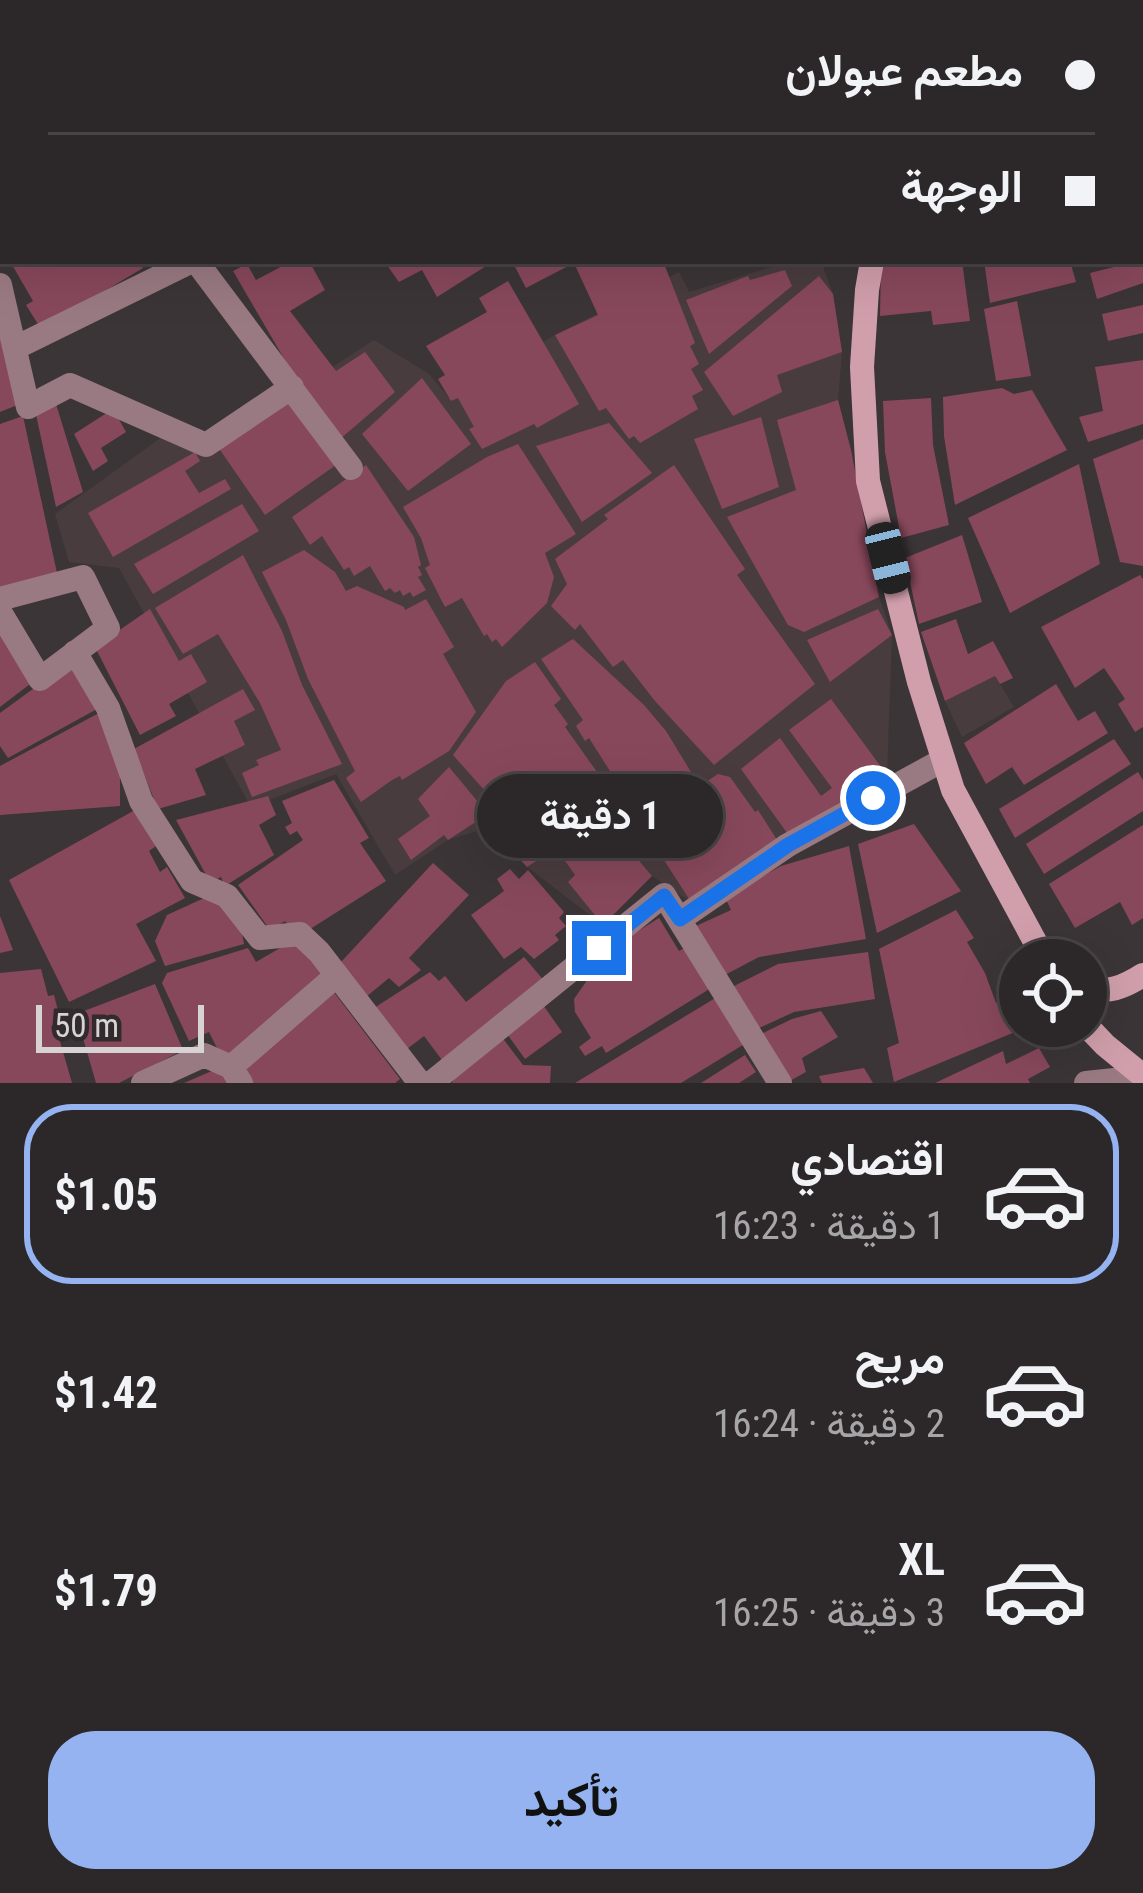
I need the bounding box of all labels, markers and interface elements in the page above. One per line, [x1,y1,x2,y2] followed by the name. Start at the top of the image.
[785,44,1023,97] text: مطعم عبولان
[901,160,1023,213] text: الوجهة
[862,519,914,597] car
[846,771,900,825] route start
[476,774,722,858] callout: 1 دقيقة
[540,793,660,839] text: 1 دقيقة
[572,921,626,975] route end
[999,939,1107,1047] map controls
[999,939,1107,1047] button: locate
[36,999,204,1052] scale bar
[54,1006,119,1045] text: 50 m
[790,1133,945,1186] text: اقتصادي
[981,1140,1089,1248] icon: car
[54,1168,158,1221] text: $1.05
[713,1203,945,1249] text: 1 دقيقة · 16:23
[854,1331,945,1384] text: مريح
[981,1338,1089,1446] icon: car
[54,1366,158,1419] text: $1.42
[713,1401,945,1447] text: 2 دقيقة · 16:24
[898,1533,945,1586] text: XL
[981,1536,1089,1644] icon: car
[54,1564,158,1617] text: $1.79
[713,1590,945,1636] text: 3 دقيقة · 16:25
[48,1731,1095,1869] button: تأكيد

